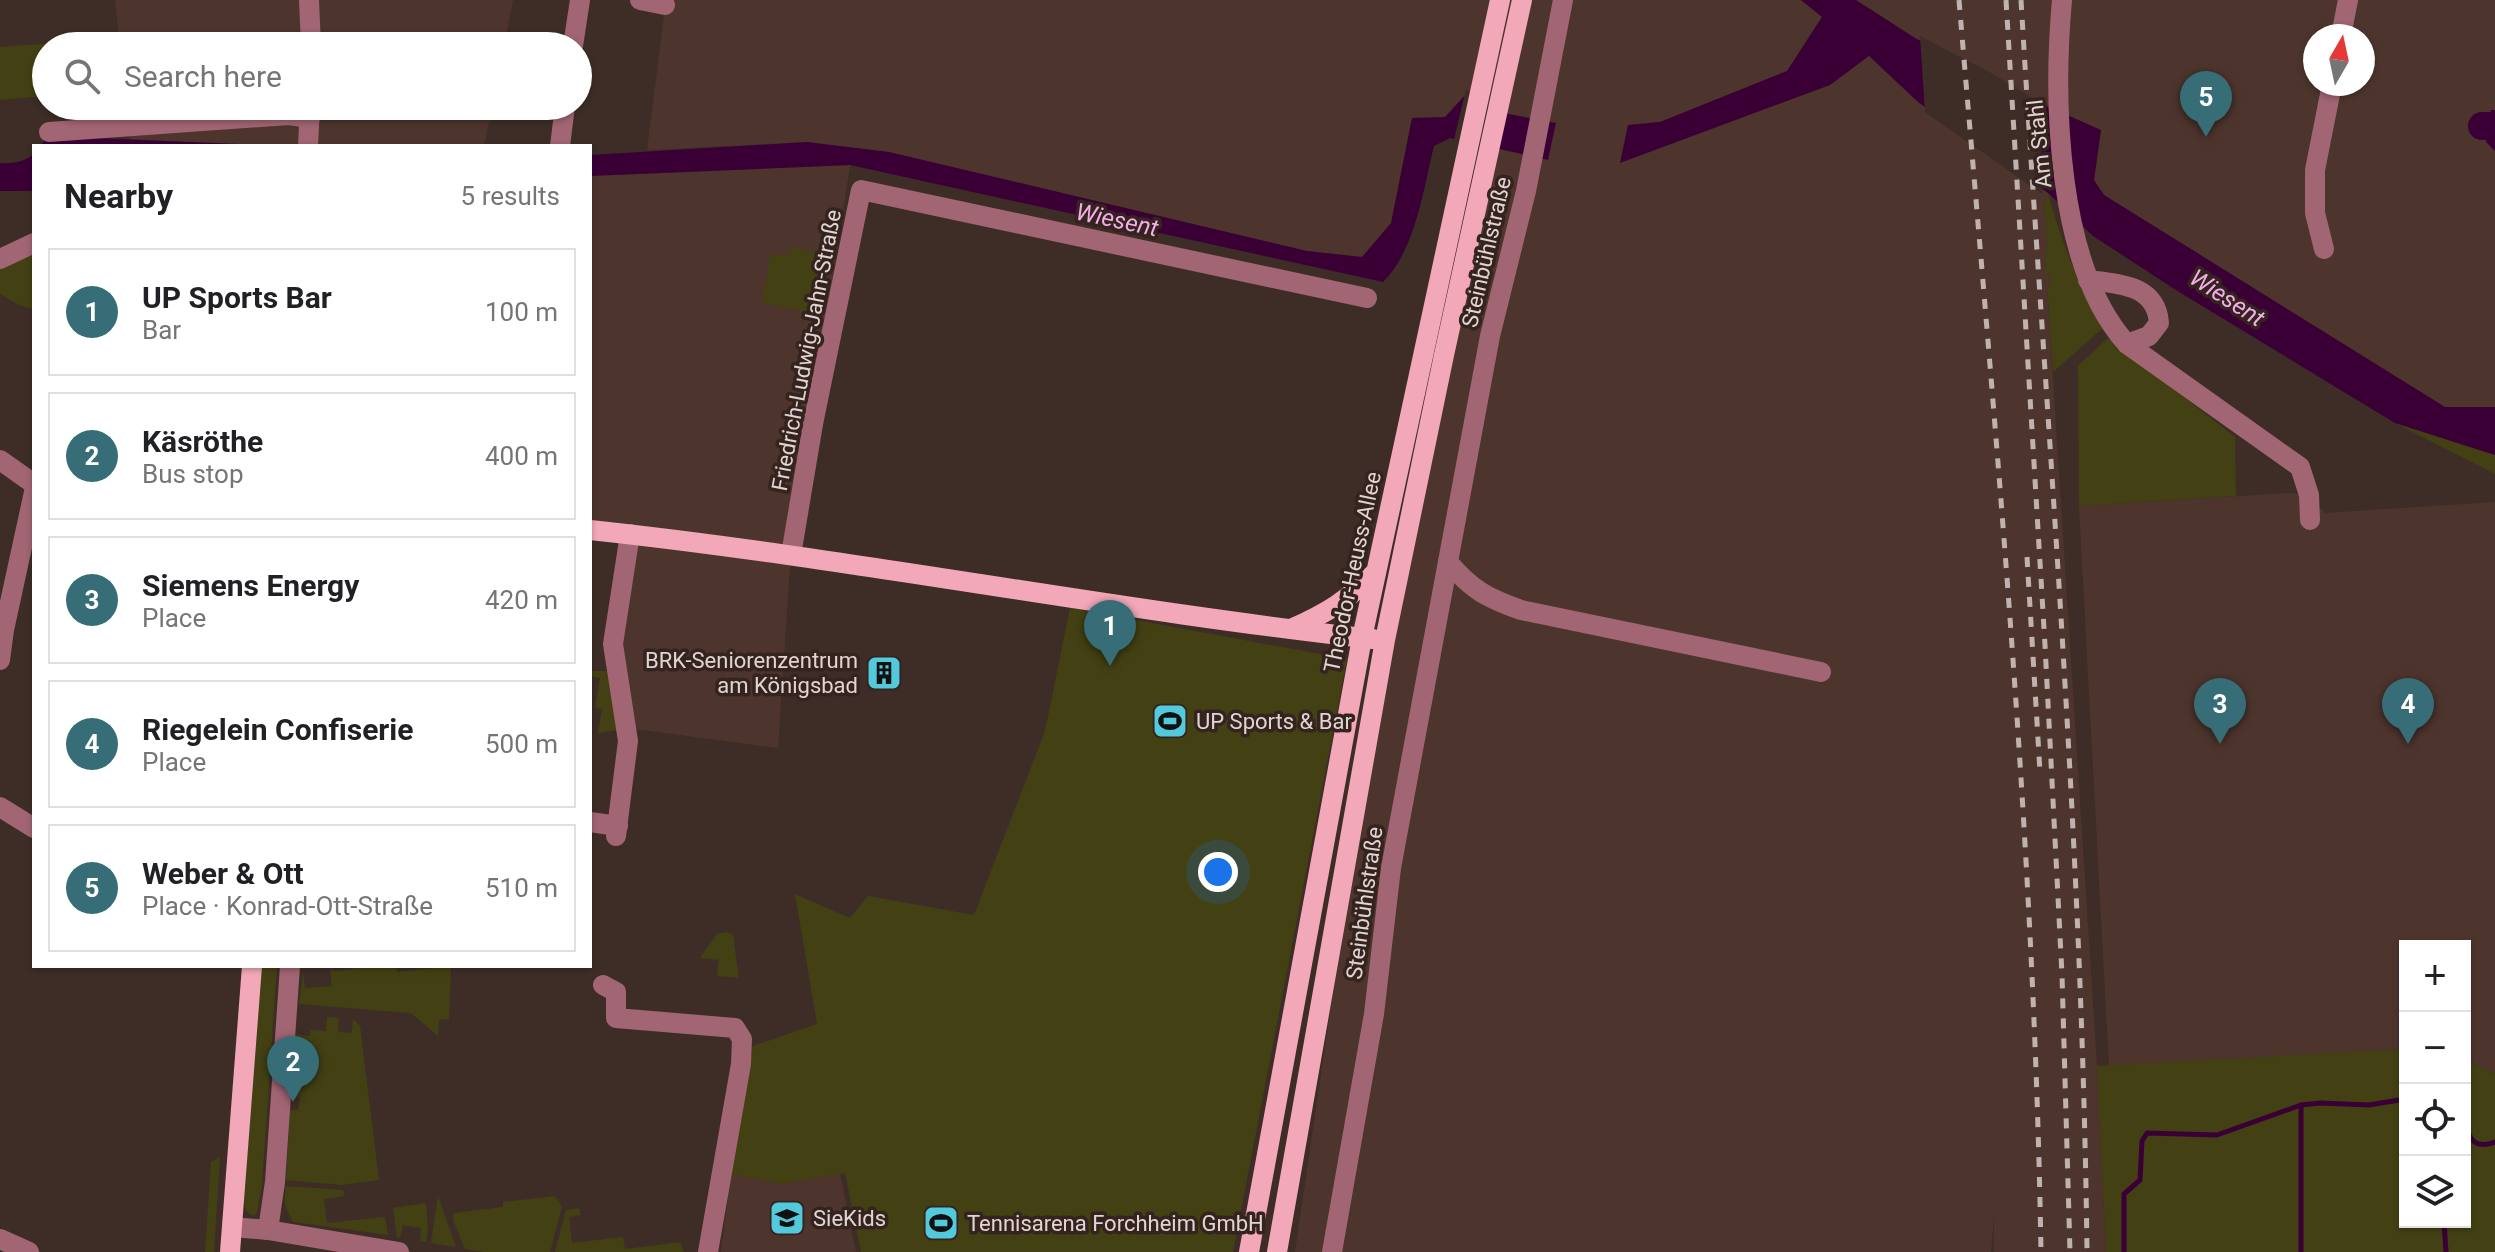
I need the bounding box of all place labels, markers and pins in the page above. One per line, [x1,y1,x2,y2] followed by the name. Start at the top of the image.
[2180,71,2232,137] pin: 5
[1084,600,1136,666] pin: 1
[645,648,858,698] place label: BRK-Seniorenzentrum am Königsbad
[865,654,903,692] building icon: BRK-Seniorenzentrum am Königsbad
[2194,678,2246,744] pin: 3
[2382,678,2434,744] pin: 4
[1151,702,1189,740] sports icon: UP Sports & Bar
[1196,709,1352,734] place label: UP Sports & Bar
[267,1036,319,1102] pin: 2
[768,1199,806,1237] school or university icon: SieKids
[922,1204,960,1242] sports icon: Tennisarena Forchheim GmbH
[813,1206,886,1231] place label: SieKids
[967,1211,1264,1236] place label: Tennisarena Forchheim GmbH

